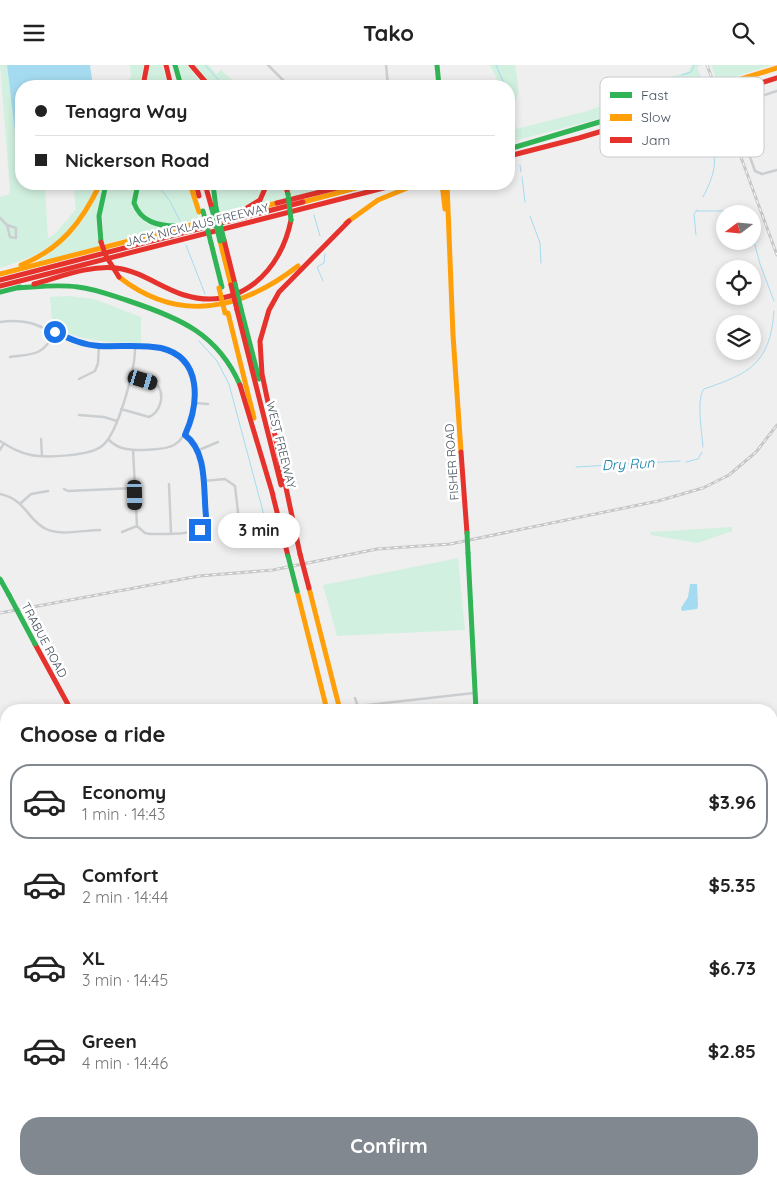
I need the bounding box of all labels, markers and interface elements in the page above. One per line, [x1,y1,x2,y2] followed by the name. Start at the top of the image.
[20,19,48,47] icon: menu
[363,19,414,47] text: Tako
[729,19,757,47] icon: search
[600,77,764,157] legend
[641,86,669,104] text: Fast
[65,99,187,123] text: Tenagra Way
[641,108,671,126] text: Slow
[641,131,670,149] text: Jam
[65,148,210,172] text: Nickerson Road
[123,199,271,250] street label: JACK NICKLAUS FREEWAY
[716,205,761,250] north arrow
[716,205,761,360] map controls
[716,260,761,305] button: locate
[716,315,761,360] button: layers
[44,321,66,343] route start
[126,368,159,392] car
[263,400,300,490] street label: WEST FREEWAY
[441,423,462,501] street label: FISHER ROAD
[601,454,656,474] water label: Dry Run
[127,480,142,510] car
[218,513,300,547] callout: 3 min
[189,519,211,541] route end
[238,520,280,540] text: 3 min
[18,600,71,680] street label: TRABUE ROAD
[20,720,165,748] text: Choose a ride
[22,779,67,824] icon: car
[82,780,166,804] text: Economy
[708,790,756,814] text: $3.96
[82,804,165,824] text: 1 min · 14:43
[22,862,67,907] icon: car
[82,863,159,887] text: Comfort
[709,873,756,897] text: $5.35
[82,887,168,907] text: 2 min · 14:44
[22,945,67,990] icon: car
[82,946,105,970] text: XL
[709,956,756,980] text: $6.73
[82,970,168,990] text: 3 min · 14:45
[22,1028,67,1073] icon: car
[82,1029,137,1053] text: Green
[708,1039,756,1063] text: $2.85
[82,1053,168,1073] text: 4 min · 14:46
[20,1117,758,1175] button: Confirm

